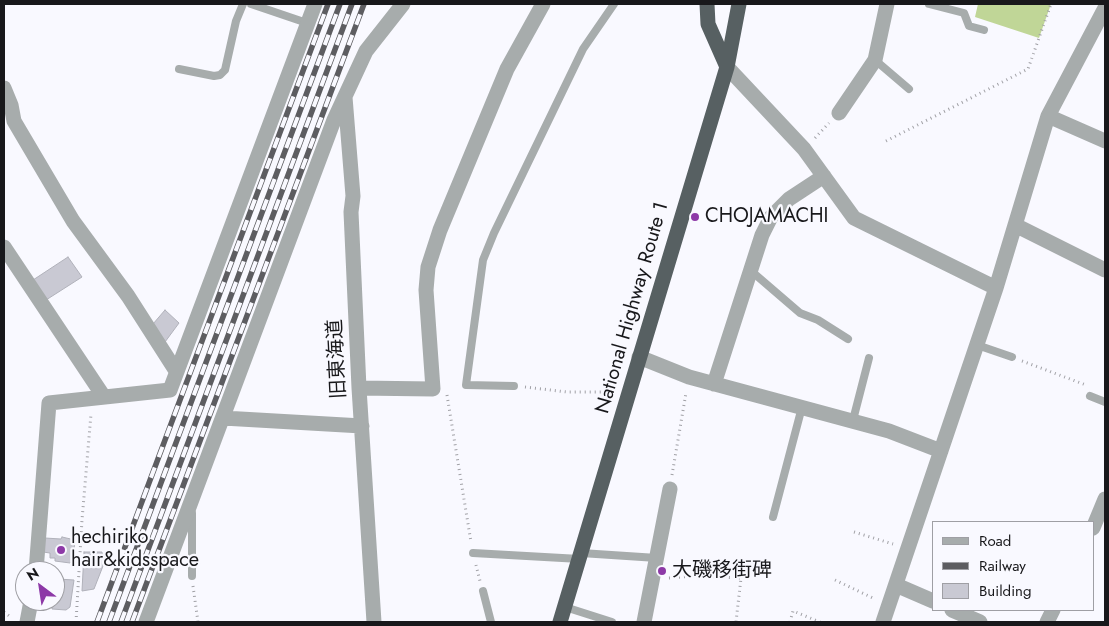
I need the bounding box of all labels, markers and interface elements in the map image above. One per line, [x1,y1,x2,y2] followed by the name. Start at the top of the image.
[591,200,675,416] street label: National Highway Route 1
[705,205,828,229] place label: CHOJAMACHI
[689,211,701,223] marker: CHOJAMACHI
[324,318,352,400] street label: 旧東海道
[932,521,1094,611] legend
[71,526,199,573] place label: hechiriko hair&kidsspace
[979,530,1011,552] text: Road
[55,544,67,556] marker: hechiriko hair&kidsspace
[979,555,1026,577] text: Railway
[672,559,772,583] place label: 大磯移街碑
[15,561,65,611] north arrow
[23,563,43,585] text: N
[656,565,668,577] marker: 大磯移街碑
[979,580,1031,602] text: Building

